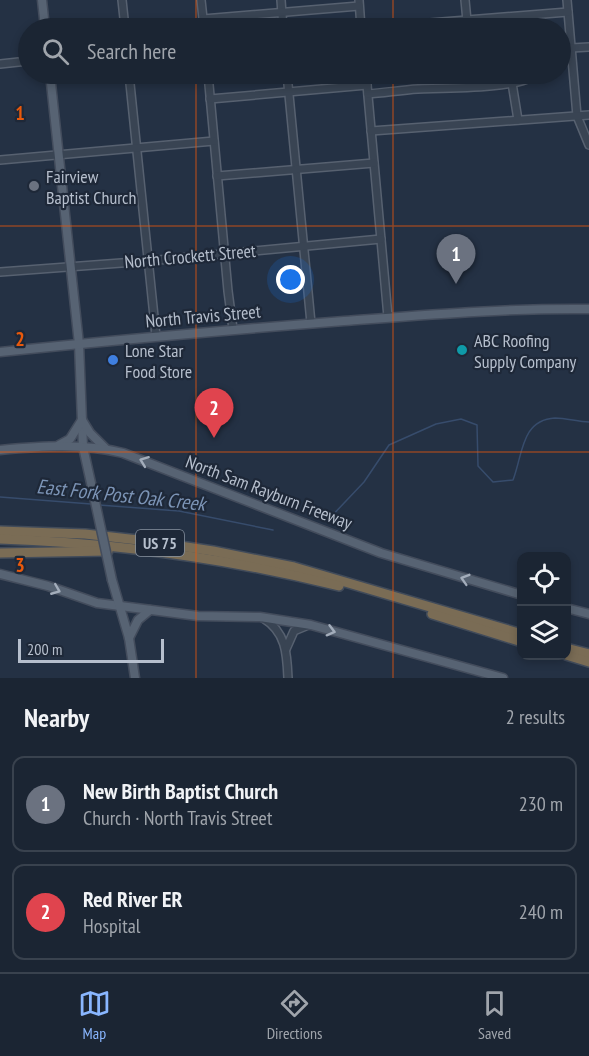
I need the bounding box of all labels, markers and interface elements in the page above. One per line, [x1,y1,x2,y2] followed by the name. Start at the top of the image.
[18,18,571,84] search box
[39,35,72,68] icon: search
[87,37,176,65] text: Search here
[15,100,25,126] text: 1
[46,165,136,209] place label: Fairview Baptist Church
[27,179,41,193] marker: Fairview Baptist Church
[436,234,476,284] pin: 1
[123,239,257,273] street label: North Crockett Street
[276,265,305,294] your location
[144,299,262,333] street label: North Travis Street
[15,326,25,352] text: 2
[474,329,577,373] place label: ABC Roofing Supply Company
[125,339,192,383] place label: Lone Star Food Store
[455,343,469,357] marker: ABC Roofing Supply Company
[106,353,120,367] marker: Lone Star Food Store
[194,388,234,438] pin: 2
[183,450,356,534] street label: North Sam Rayburn Freeway
[140,456,151,468] one-way arrow
[35,473,209,517] water label: East Fork Post Oak Creek
[136,530,184,556] road number: US 75
[15,552,25,578] text: 3
[517,552,571,660] map controls
[517,552,571,606] button: locate
[460,574,471,586] one-way arrow
[50,583,61,595] one-way arrow
[517,606,571,660] button: layers
[325,624,336,636] one-way arrow
[18,636,164,664] scale bar
[27,639,62,659] text: 200 m
[24,701,89,734] text: Nearby
[506,704,565,730] text: 2 results
[83,777,278,805] text: New Birth Baptist Church
[41,791,50,817] text: 1
[519,791,563,817] text: 230 m
[83,805,272,831] text: Church · North Travis Street
[83,885,182,913] text: Red River ER
[41,899,50,925] text: 2
[519,899,563,925] text: 240 m
[83,913,140,939] text: Hospital
[78,987,111,1043] tab: Map
[267,987,322,1043] tab: Directions
[478,987,511,1043] tab: Saved

